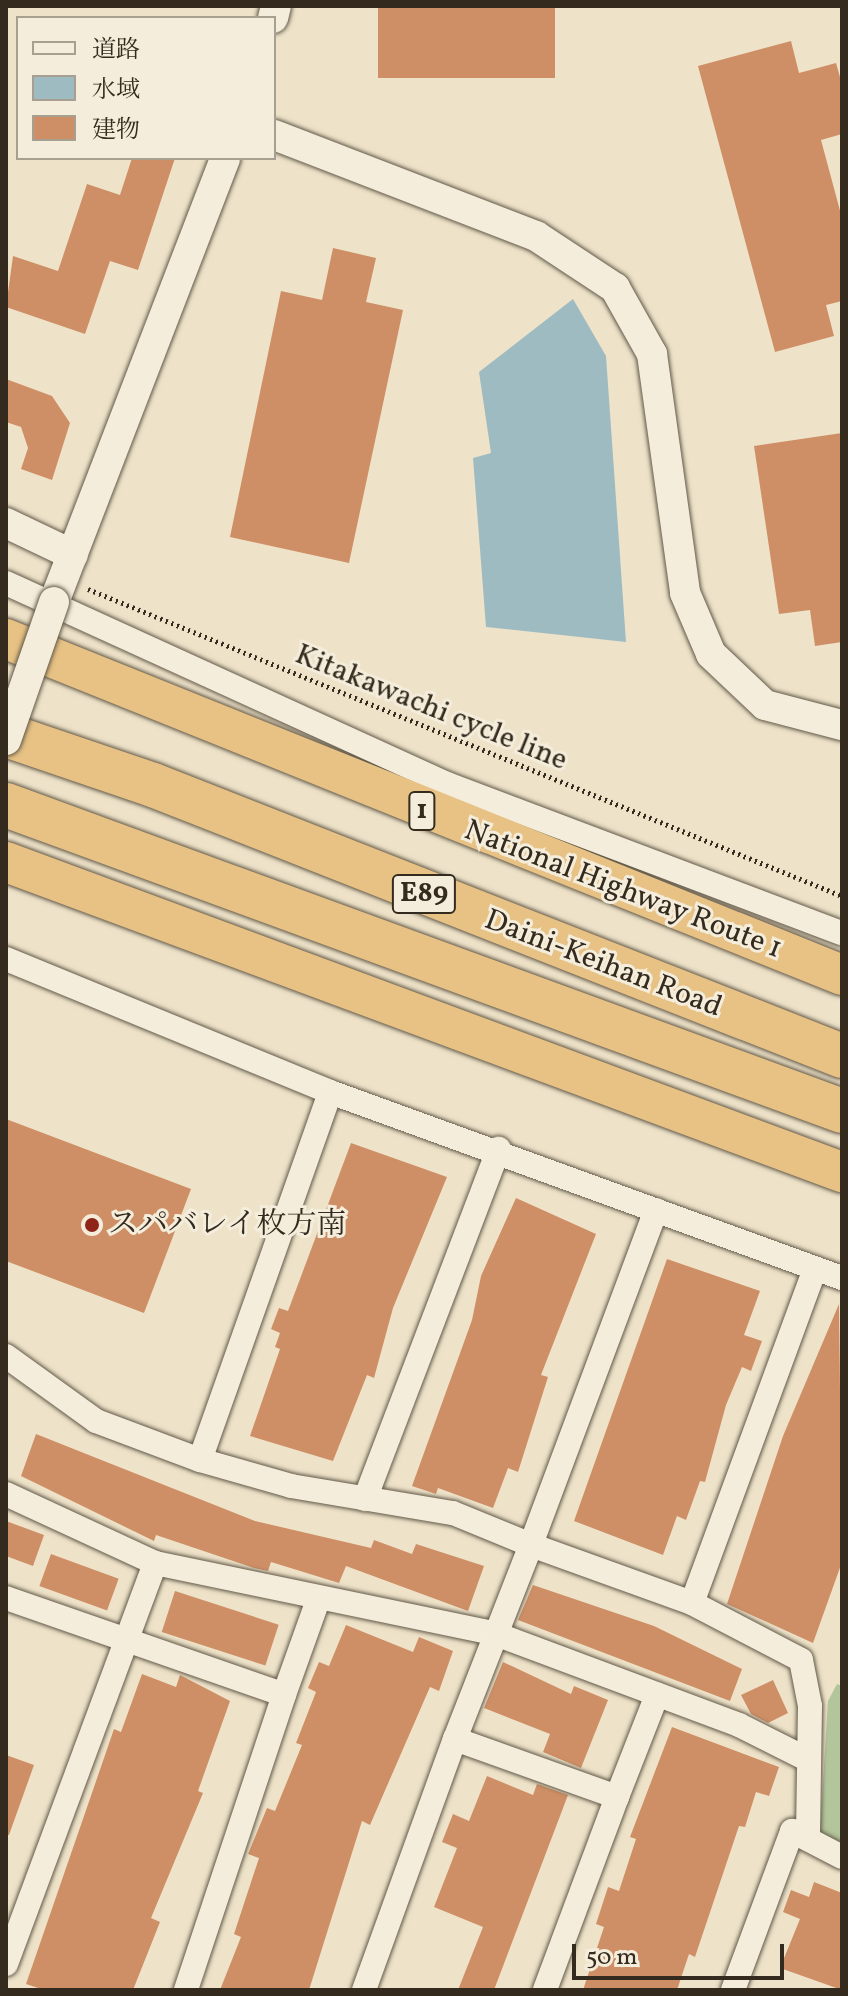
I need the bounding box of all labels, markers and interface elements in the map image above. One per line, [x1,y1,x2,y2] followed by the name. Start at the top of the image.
[16,16,276,160] legend
[92,34,140,68] text: 道路
[92,74,140,108] text: 水域
[92,114,140,148] text: 建物
[290,637,572,779] street label: Kitakawachi cycle line
[408,787,436,835] road number: 1
[459,813,787,967] street label: National Highway Route 1
[390,870,458,918] road number: E89
[479,902,727,1026] street label: Daini-Keihan Road
[108,1207,348,1243] place label: スパバレイ枚方南
[83,1216,101,1234] marker: スパバレイ枚方南
[576,1928,788,1978] scale bar
[586,1941,638,1975] text: 50 m

